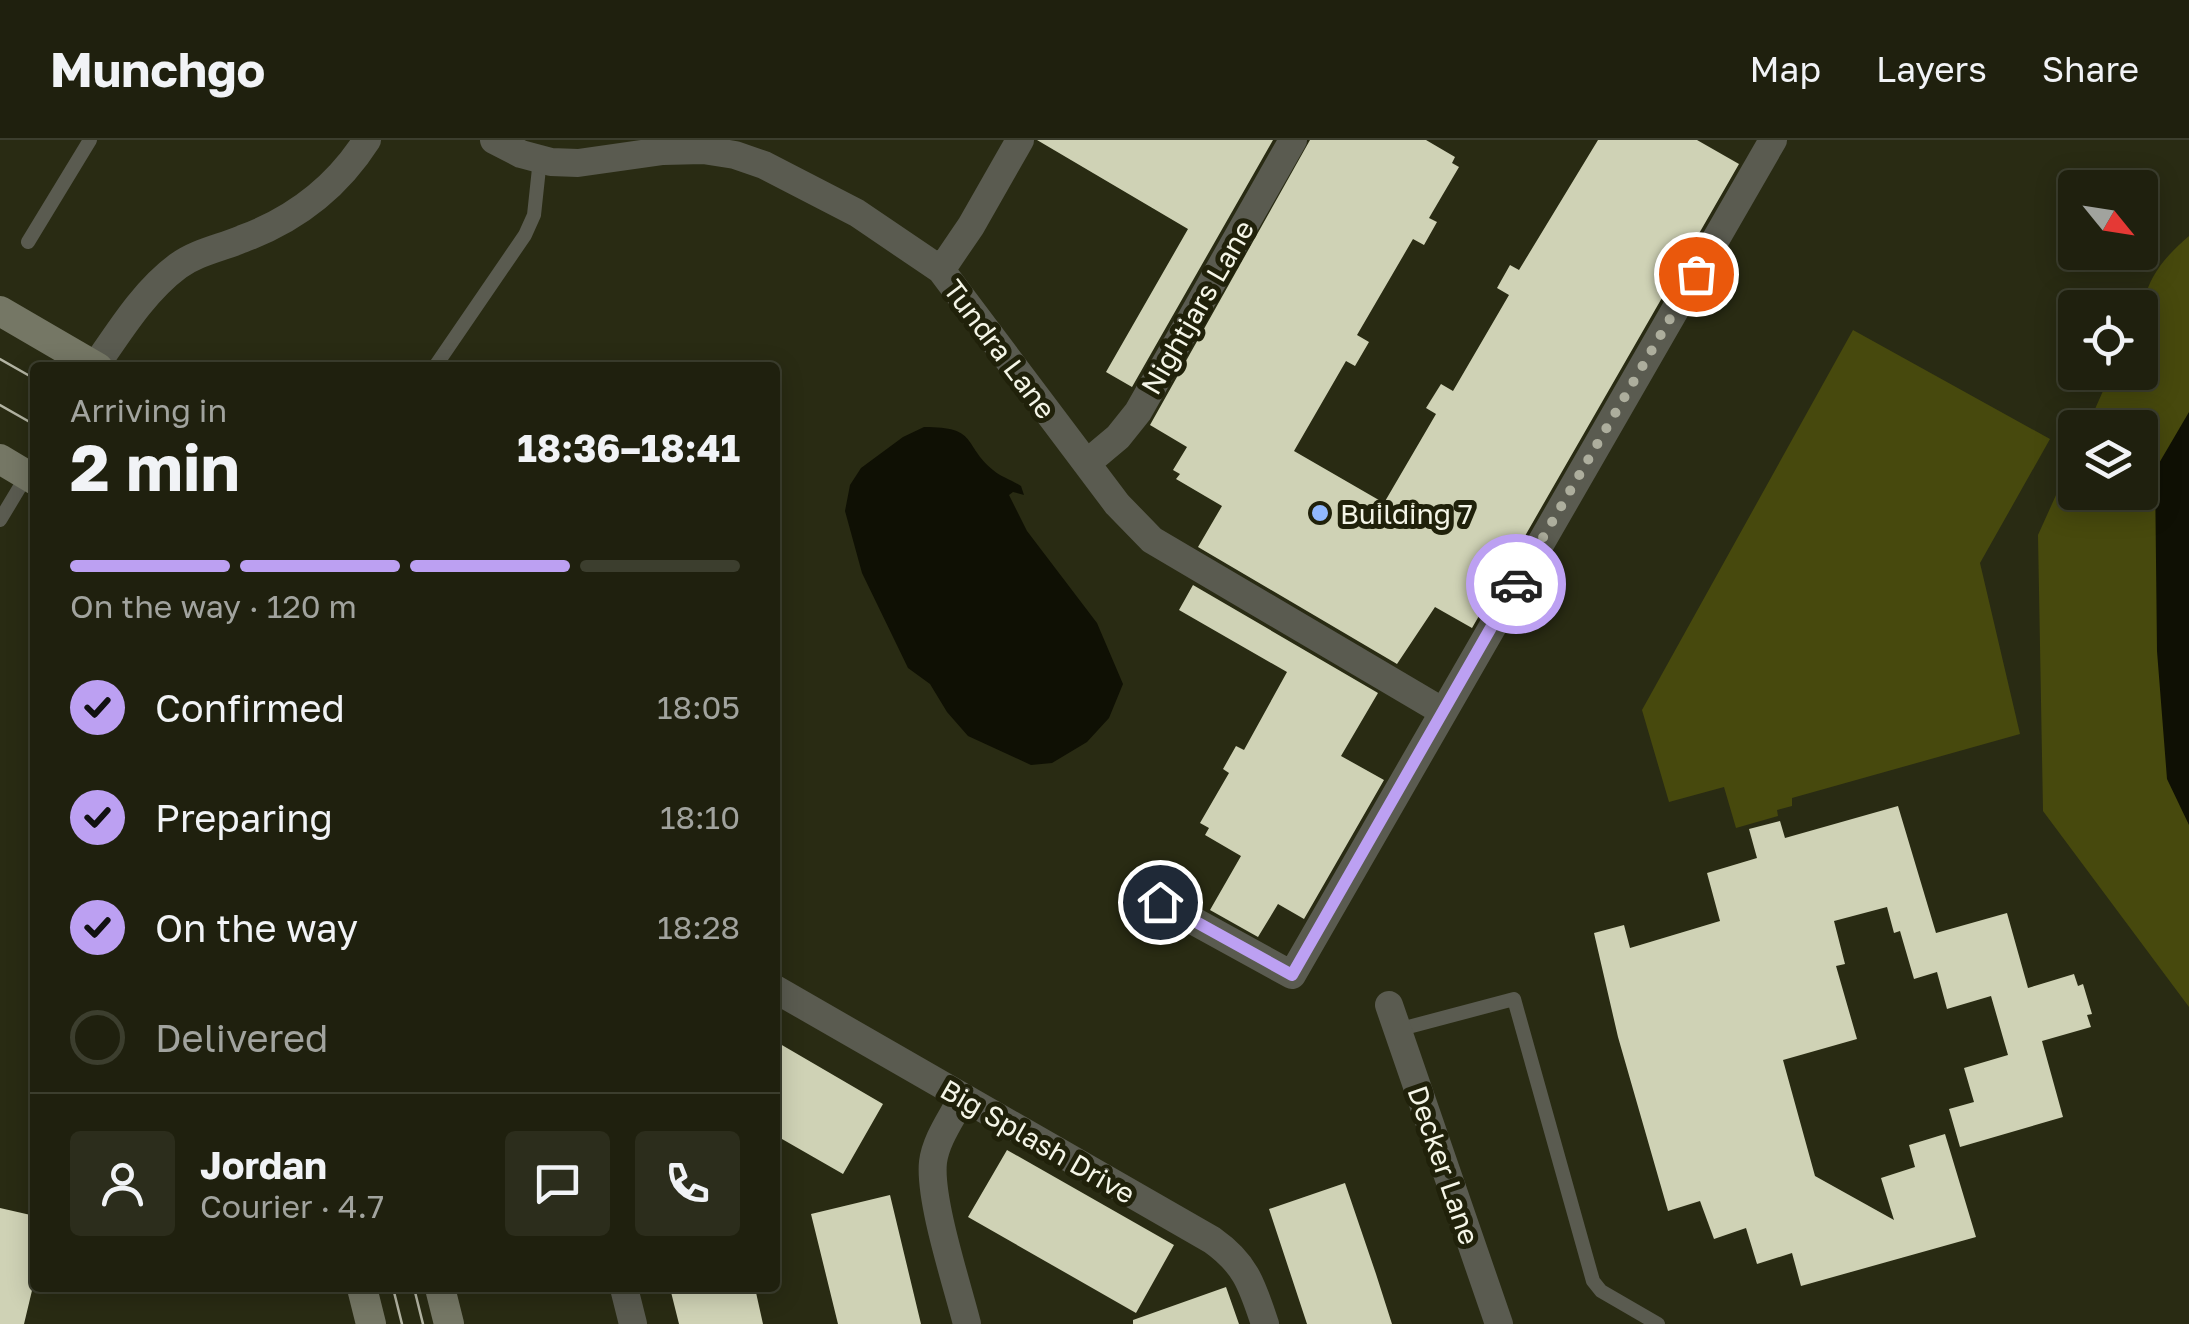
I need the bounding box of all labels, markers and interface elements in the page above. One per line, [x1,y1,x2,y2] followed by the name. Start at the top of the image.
[50,40,265,98] text: Munchgo
[1750,48,1821,90] text: Map
[1876,48,1987,90] text: Layers
[2042,48,2139,90] text: Share
[2058,170,2158,270] north arrow
[2058,170,2158,510] map controls
[1134,214,1260,400] street label: Nightjars Lane
[1654,232,1739,317] pin
[1669,247,1724,302] icon: bag
[937,273,1063,425] street label: Tundra Lane
[2058,290,2158,390] button: locate
[70,391,227,429] text: Arriving in
[2058,410,2158,510] button: layers
[517,425,740,470] text: 18:36–18:41
[70,427,240,505] text: 2 min
[1340,497,1473,530] place label: Building 7
[1309,502,1331,524] marker: Building 7
[1466,534,1566,634] courier
[1489,557,1544,612] icon: car
[70,587,357,625] text: On the way · 120 m
[70,680,125,735] icon: check
[155,685,345,730] text: Confirmed
[657,688,740,726] text: 18:05
[70,790,125,845] icon: check
[155,795,333,840] text: Preparing
[660,798,740,836] text: 18:10
[1118,860,1203,945] pin
[1133,875,1188,930] icon: home
[70,900,125,955] icon: check
[155,905,358,950] text: On the way
[657,908,740,946] text: 18:28
[155,1015,328,1060] text: Delivered
[935,1072,1141,1210] street label: Big Splash Drive
[1401,1081,1487,1249] street label: Decker Lane
[70,1131,175,1236] button: person
[505,1131,610,1236] button: chat
[635,1131,740,1236] button: phone
[200,1142,327,1187] text: Jordan
[200,1187,384,1225] text: Courier · 4.7

